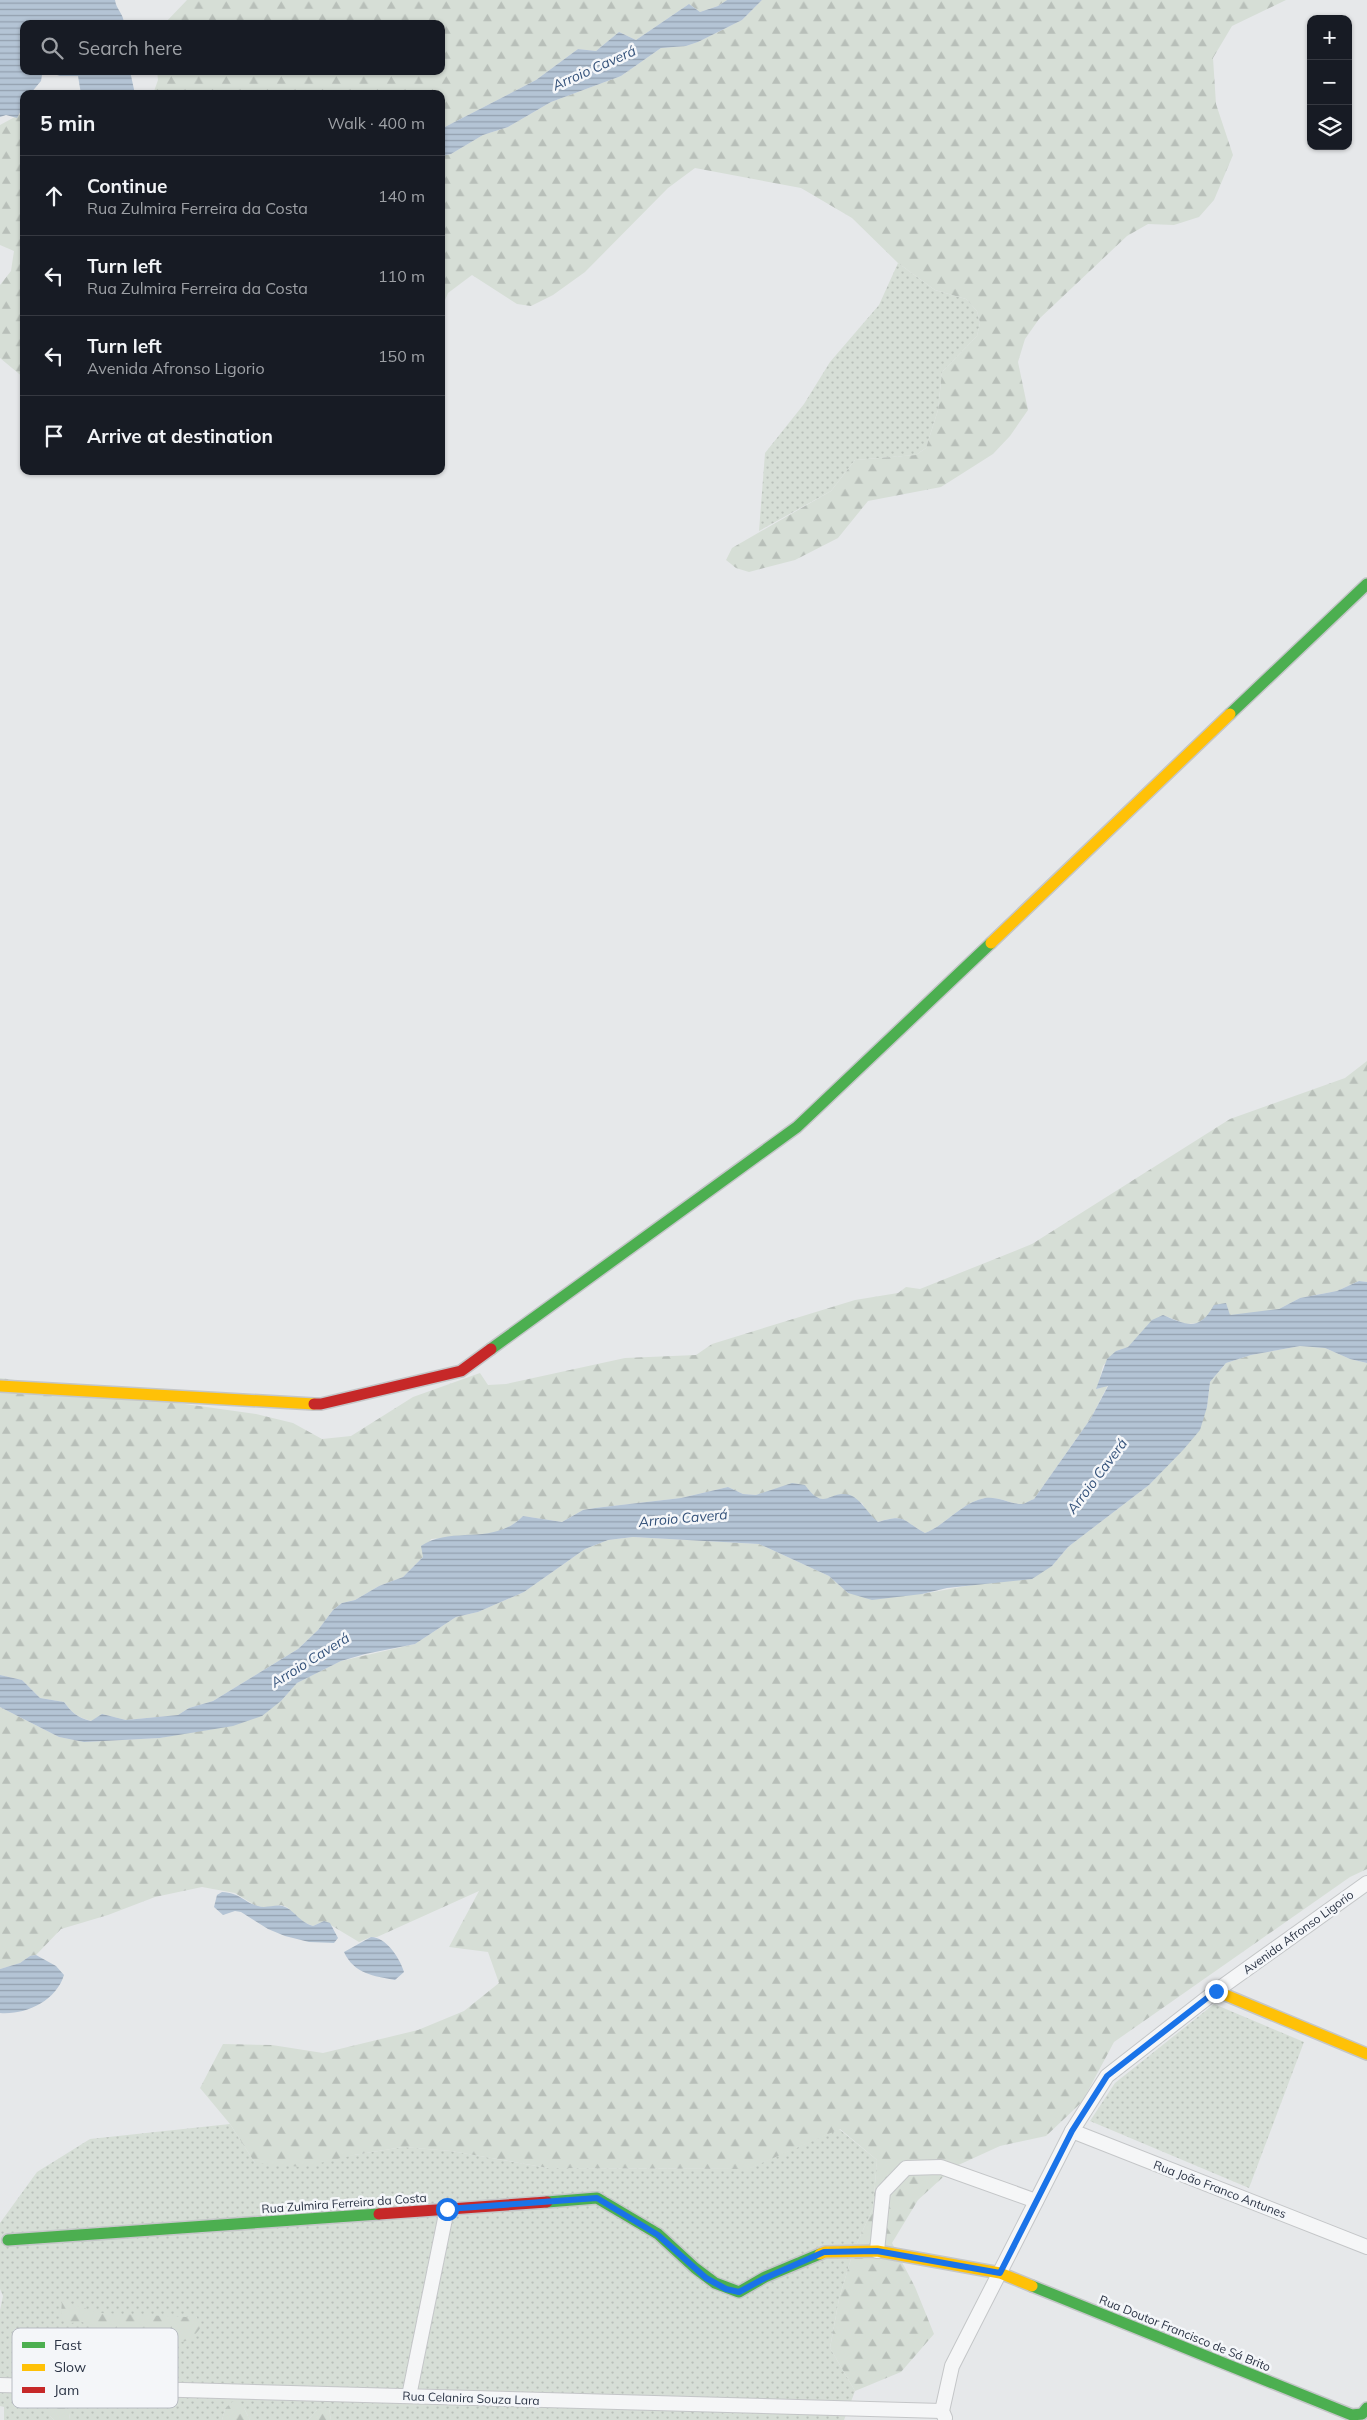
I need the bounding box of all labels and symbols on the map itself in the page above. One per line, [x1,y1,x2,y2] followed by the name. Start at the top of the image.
[549,42,639,95] water label: Arroio Caverá
[1062,1435,1131,1518] water label: Arroio Caverá
[637,1505,728,1531] water label: Arroio Caverá
[266,1629,353,1692] water label: Arroio Caverá
[1240,1887,1356,1977] street label: Avenida Afronso Ligorio
[1205,1980,1228,2003] route end
[1151,2157,1289,2221] street label: Rua João Franco Antunes
[261,2190,427,2216] street label: Rua Zulmira Ferreira da Costa
[436,2198,459,2221] route start
[1097,2292,1273,2374] street label: Rua Doutor Francisco de Sá Brito
[12,2328,178,2408] legend
[54,2336,82,2354] text: Fast
[54,2358,86,2376] text: Slow
[54,2381,79,2399] text: Jam
[402,2388,540,2408] street label: Rua Celanira Souza Lara

